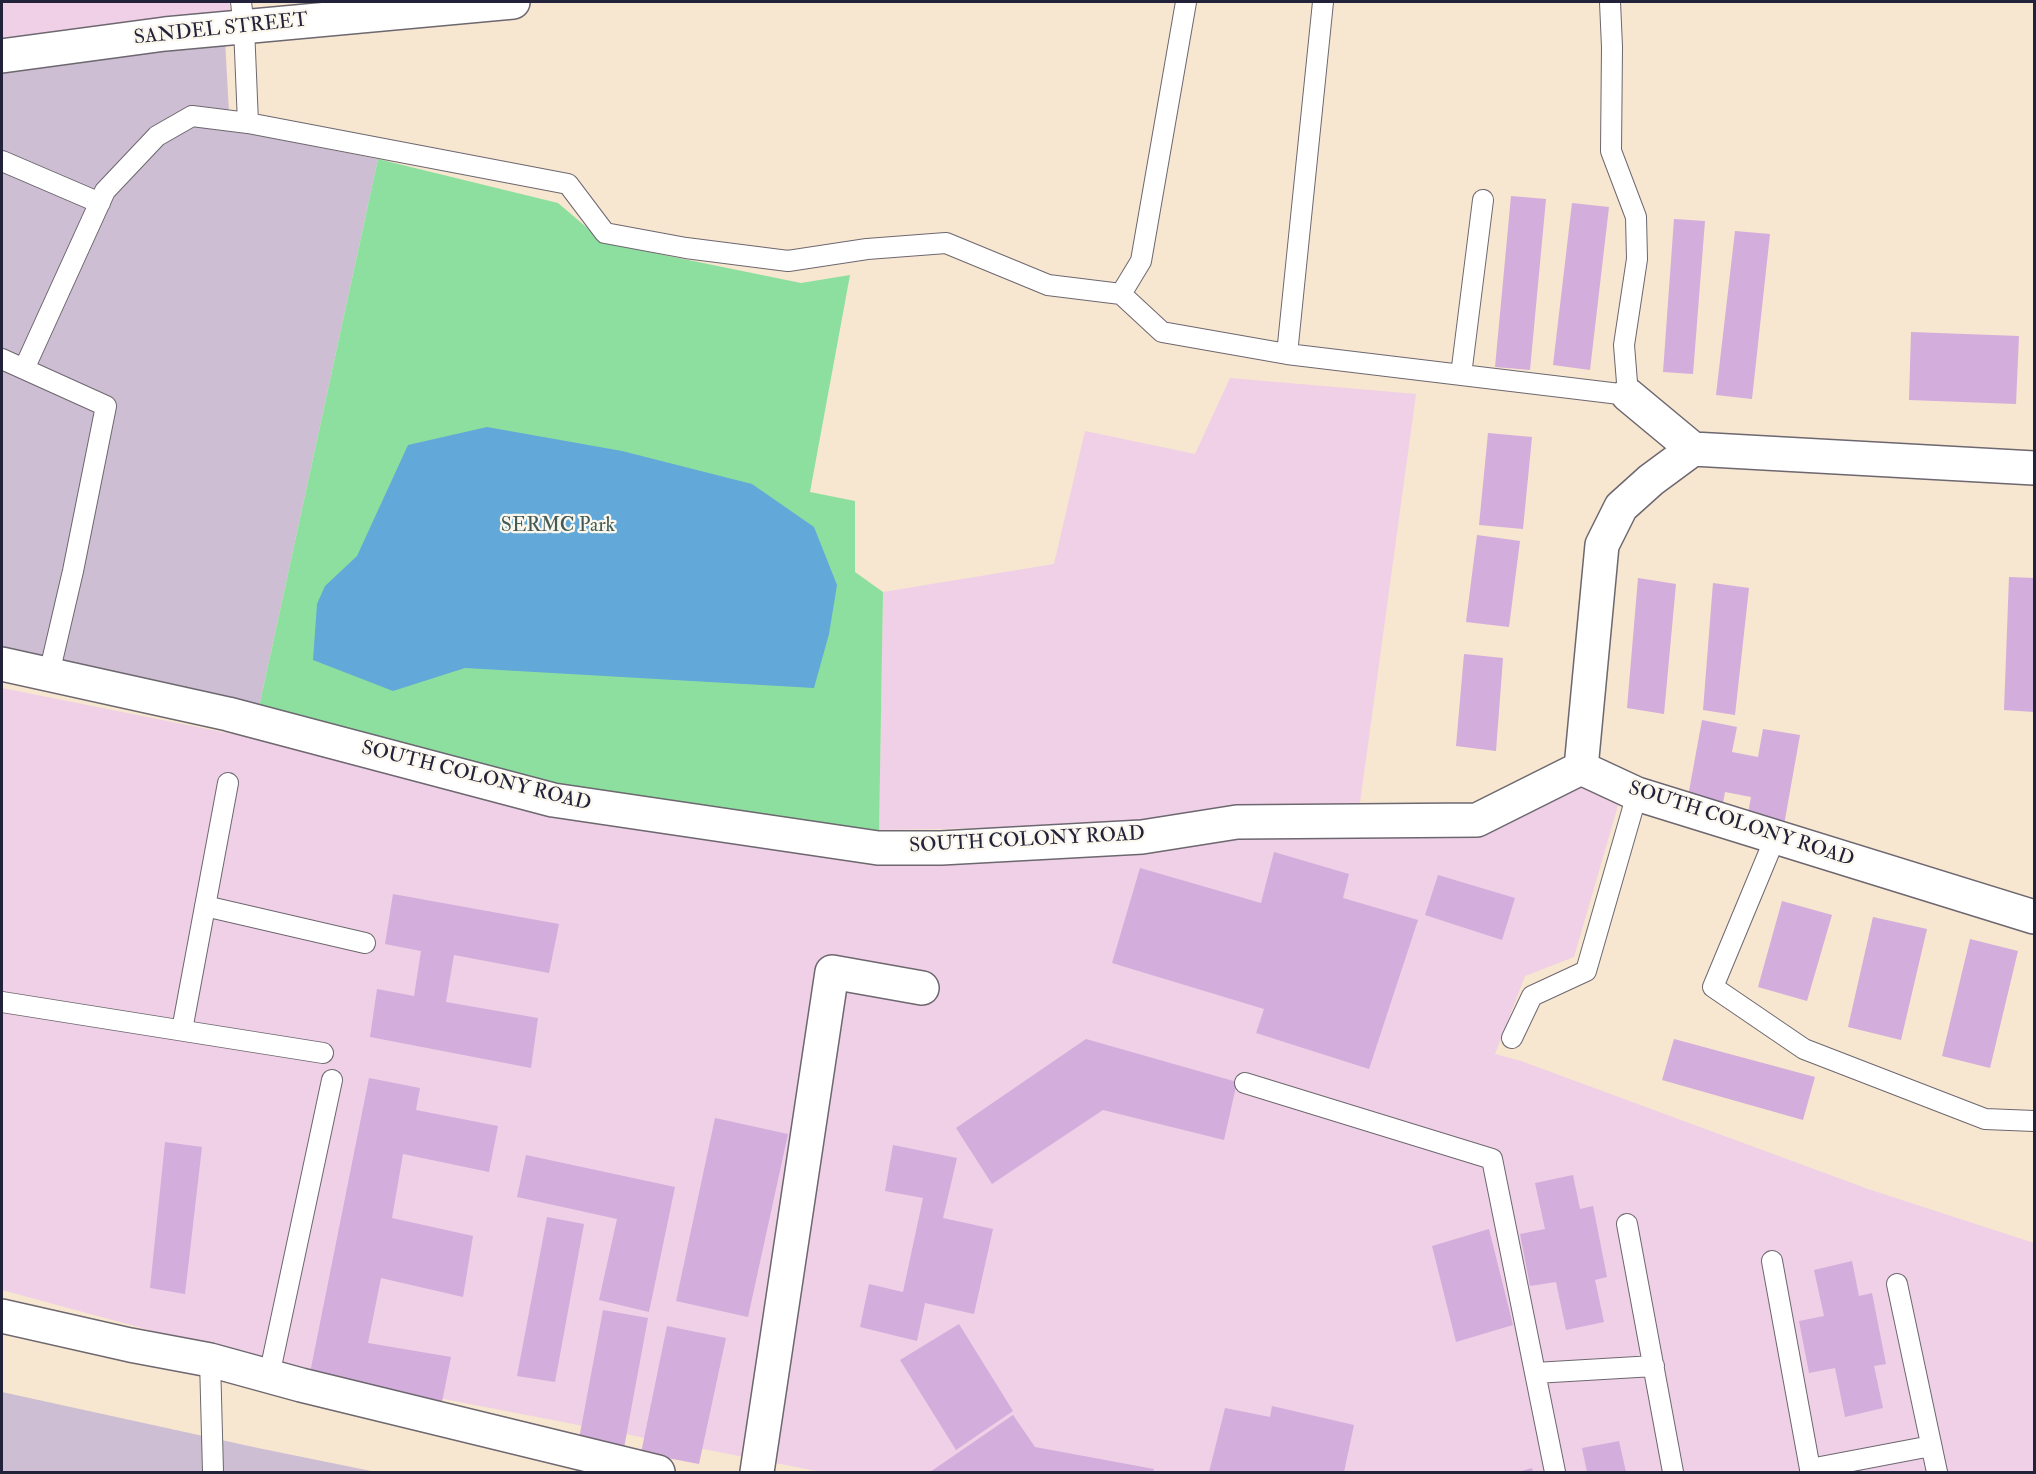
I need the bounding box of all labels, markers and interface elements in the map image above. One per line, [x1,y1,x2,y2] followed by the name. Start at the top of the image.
[133,9,309,51] street label: SANDEL STREET
[501,515,615,539] park label: SERMC Park
[359,737,593,817] street label: SOUTH COLONY ROAD
[1625,777,1857,873] street label: SOUTH COLONY ROAD
[909,823,1145,859] street label: SOUTH COLONY ROAD

